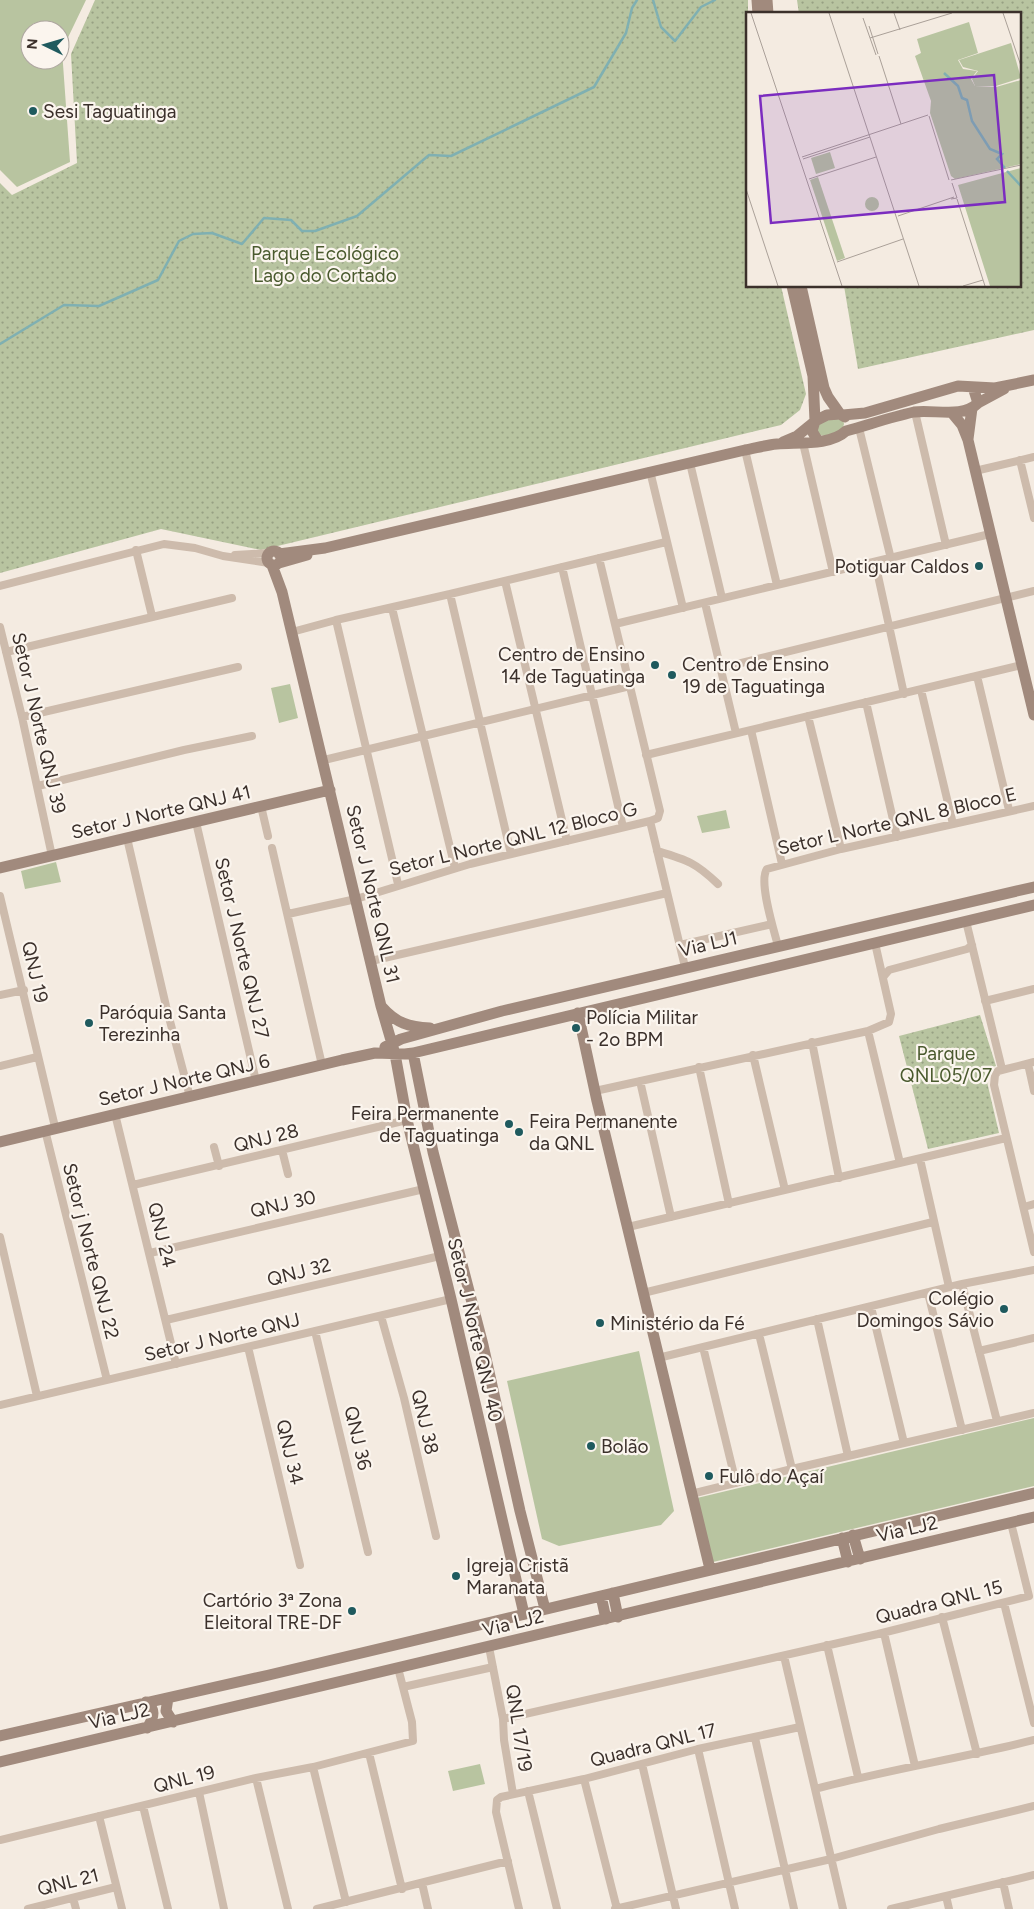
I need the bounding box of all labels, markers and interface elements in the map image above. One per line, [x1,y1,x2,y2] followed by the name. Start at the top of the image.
[746,12,1022,288] inset map
[20,20,70,70] north arrow
[24,38,41,50] text: N
[43,100,176,123] place label: Sesi Taguatinga
[27,105,39,117] marker: Sesi Taguatinga
[251,242,399,287] park label: Parque Ecológico Lago do Cortado
[834,555,969,578] place label: Potiguar Caldos
[973,560,985,572] marker: Potiguar Caldos
[7,630,71,816] street label: Setor J Norte QNJ 39
[498,643,645,688] place label: Centro de Ensino 14 de Taguatinga
[682,653,829,698] place label: Centro de Ensino 19 de Taguatinga
[649,659,661,671] marker: Centro de Ensino 14 de Taguatinga
[666,669,678,681] marker: Centro de Ensino 19 de Taguatinga
[69,780,253,844] street label: Setor J Norte QNJ 41
[775,782,1019,860] street label: Setor L Norte QNL 8 Bloco E
[387,797,639,881] street label: Setor L Norte QNL 12 Bloco G
[341,803,405,985] street label: Setor J Norte QNL 31
[210,855,274,1041] street label: Setor J Norte QNJ 27
[676,926,740,962] street label: Via LJ1
[17,939,53,1005] street label: QNJ 19
[99,1001,226,1046] place label: Paróquia Santa Terezinha
[586,1006,698,1051] place label: Polícia Militar - 2o BPM
[83,1017,95,1029] marker: Paróquia Santa Terezinha
[570,1022,582,1034] marker: Polícia Militar - 2o BPM
[900,1042,992,1087] park label: Parque QNL05/07
[96,1049,272,1111] street label: Setor J Norte QNJ 6
[351,1102,499,1147] place label: Feira Permanente de Taguatinga
[529,1110,677,1155] place label: Feira Permanente da QNL
[503,1118,515,1130] marker: Feira Permanente de Taguatinga
[231,1119,301,1157] street label: QNJ 28
[513,1126,525,1138] marker: Feira Permanente da QNL
[58,1161,124,1341] street label: Setor j Norte QNJ 22
[248,1185,318,1223] street label: QNJ 30
[143,1200,181,1270] street label: QNJ 24
[443,1236,507,1424] street label: Setor J Norte QNJ 40
[265,1253,333,1291] street label: QNJ 32
[857,1287,994,1332] place label: Colégio Domingos Sávio
[998,1303,1010,1315] marker: Colégio Domingos Sávio
[142,1308,302,1366] street label: Setor J Norte QNJ
[610,1312,745,1335] place label: Ministério da Fé
[594,1317,606,1329] marker: Ministério da Fé
[406,1387,444,1457] street label: QNJ 38
[339,1404,377,1473] street label: QNJ 36
[271,1417,309,1487] street label: QNJ 34
[601,1435,649,1458] place label: Bolão
[585,1440,597,1452] marker: Bolão
[719,1465,825,1488] place label: Fulô do Açaí
[703,1470,715,1482] marker: Fulô do Açaí
[874,1511,940,1547] street label: Via LJ2
[466,1554,569,1599] place label: Igreja Cristã Maranata
[450,1570,462,1582] marker: Igreja Cristã Maranata
[873,1575,1005,1629] street label: Quadra QNL 15
[203,1589,342,1634] place label: Cartório 3ª Zona Eleitoral TRE-DF
[480,1604,546,1642] street label: Via LJ2
[346,1605,358,1617] marker: Cartório 3ª Zona Eleitoral TRE-DF
[501,1683,537,1773] street label: QNL 17/19
[86,1698,152,1734] street label: Via LJ2
[588,1718,718,1772] street label: Quadra QNL 17
[151,1760,217,1798] street label: QNL 19
[35,1863,101,1901] street label: QNL 21

